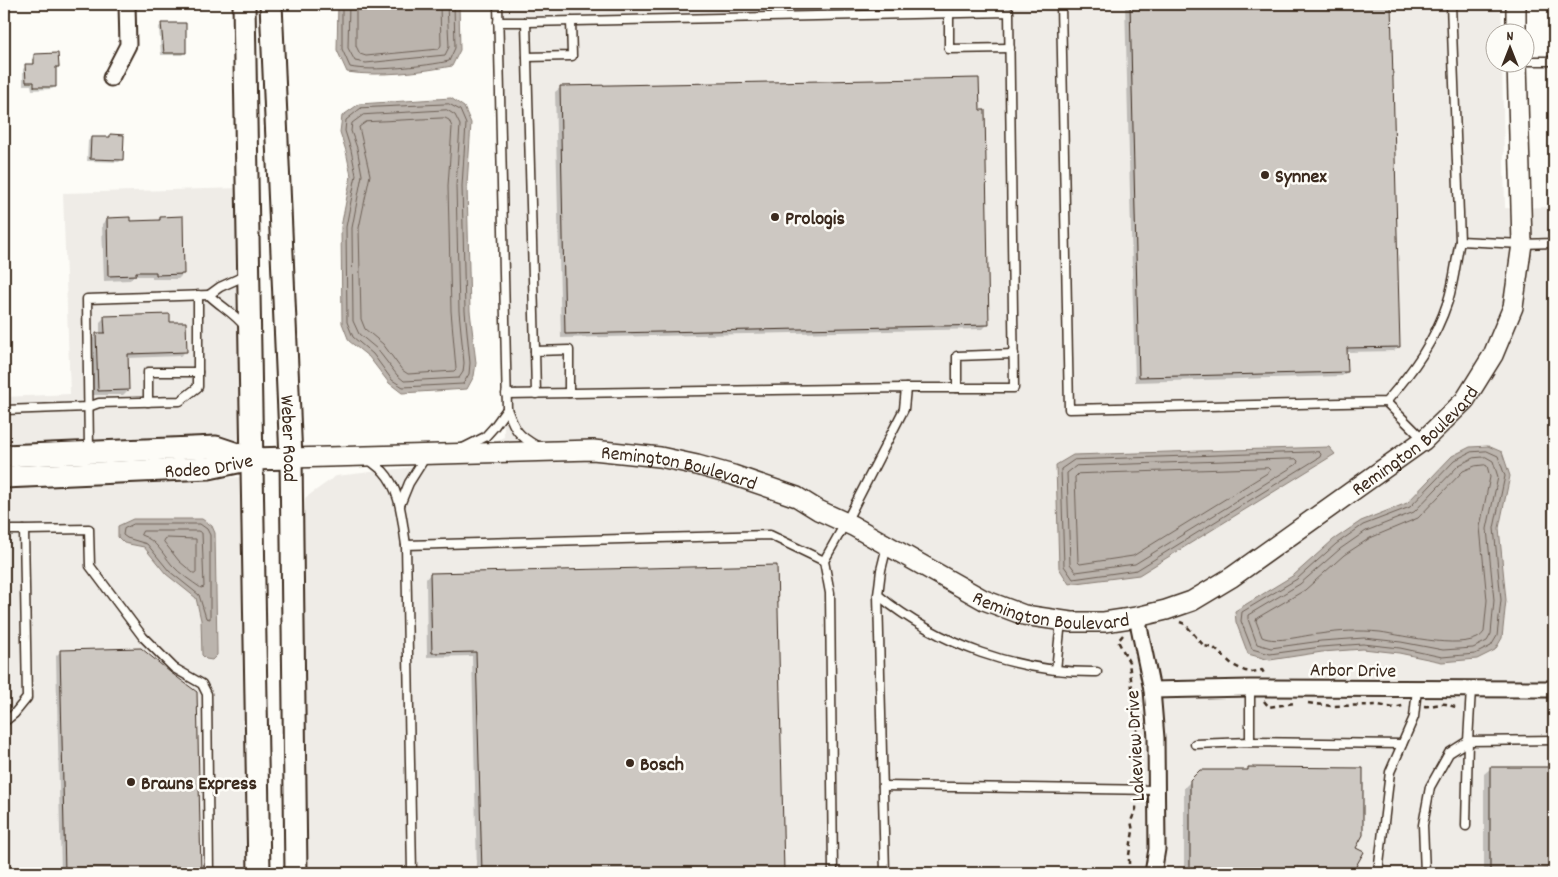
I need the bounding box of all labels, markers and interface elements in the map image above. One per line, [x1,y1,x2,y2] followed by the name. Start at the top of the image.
[1486,22,1536,72] north arrow
[1507,27,1514,47] text: N
[1275,164,1327,192] place label: Synnex
[1259,169,1271,181] marker: Synnex
[785,206,845,234] place label: Prologis
[769,211,781,223] marker: Prologis
[1347,382,1487,504] street label: Remington Boulevard
[271,395,302,482] street label: Weber Road
[599,440,760,499] street label: Remington Boulevard
[164,448,256,487] street label: Rodeo Drive
[966,585,1132,639] street label: Remington Boulevard
[1309,657,1397,687] street label: Arbor Drive
[1120,689,1154,802] street label: Lakeview Drive
[640,752,684,780] place label: Bosch
[624,757,636,769] marker: Bosch
[141,771,257,799] place label: Brauns Express
[125,776,137,788] marker: Brauns Express

